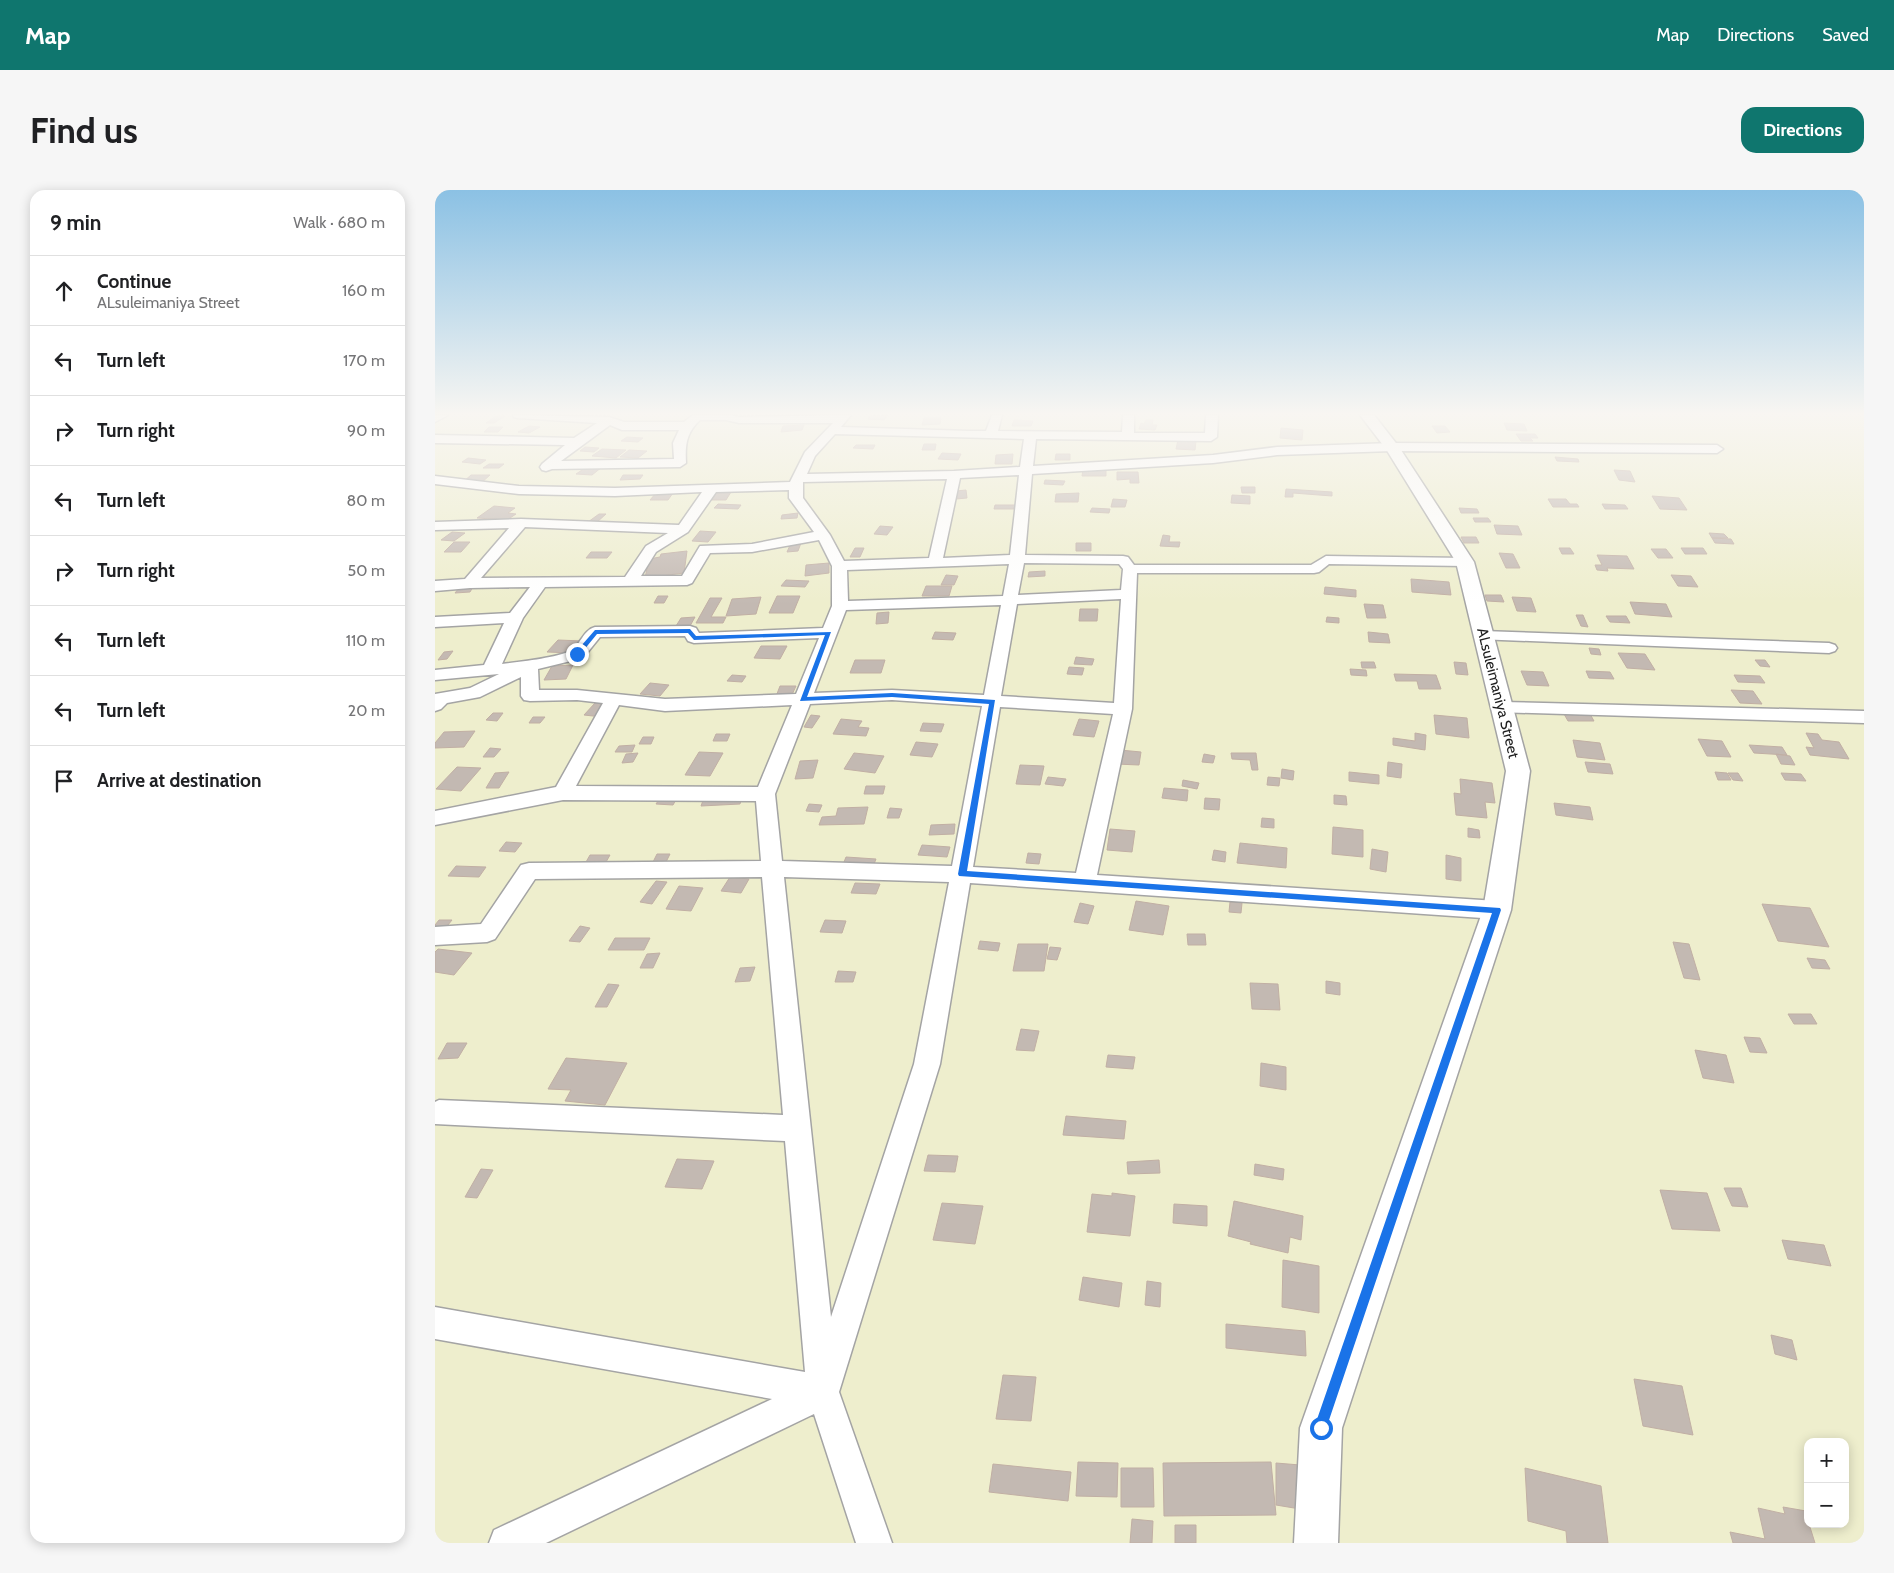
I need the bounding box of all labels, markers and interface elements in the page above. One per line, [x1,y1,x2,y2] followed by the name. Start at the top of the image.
[25,21,71,50] text: Map
[1656,24,1689,46] text: Map
[1717,24,1794,46] text: Directions
[1822,24,1869,46] text: Saved
[1741,107,1864,153] button: Directions
[30,109,138,152] text: Find us
[50,210,101,235] text: 9 min
[293,213,385,232] text: Walk · 680 m
[97,270,171,293] text: Continue
[50,277,78,305] icon: ahead
[342,281,385,300] text: 160 m
[97,293,240,312] text: ALsuleimaniya Street
[50,347,78,375] icon: left
[97,349,165,372] text: Turn left
[343,351,385,370] text: 170 m
[50,417,78,445] icon: right
[97,419,175,442] text: Turn right
[347,421,385,440] text: 90 m
[50,487,78,515] icon: left
[97,489,165,512] text: Turn left
[347,491,385,510] text: 80 m
[50,557,78,585] icon: right
[97,559,175,582] text: Turn right
[348,561,385,580] text: 50 m
[1473,626,1523,760] street label: ALsuleimaniya Street
[50,627,78,655] icon: left
[97,629,165,652] text: Turn left
[346,631,385,650] text: 110 m
[566,643,589,666] route end
[50,697,78,725] icon: left
[97,699,165,722] text: Turn left
[348,701,385,720] text: 20 m
[50,767,78,795] icon: arrive
[97,769,261,792] text: Arrive at destination
[1310,1417,1333,1440] route start
[1804,1438,1849,1528] map controls
[1804,1438,1849,1483] button: +
[1804,1483,1849,1528] button: −

